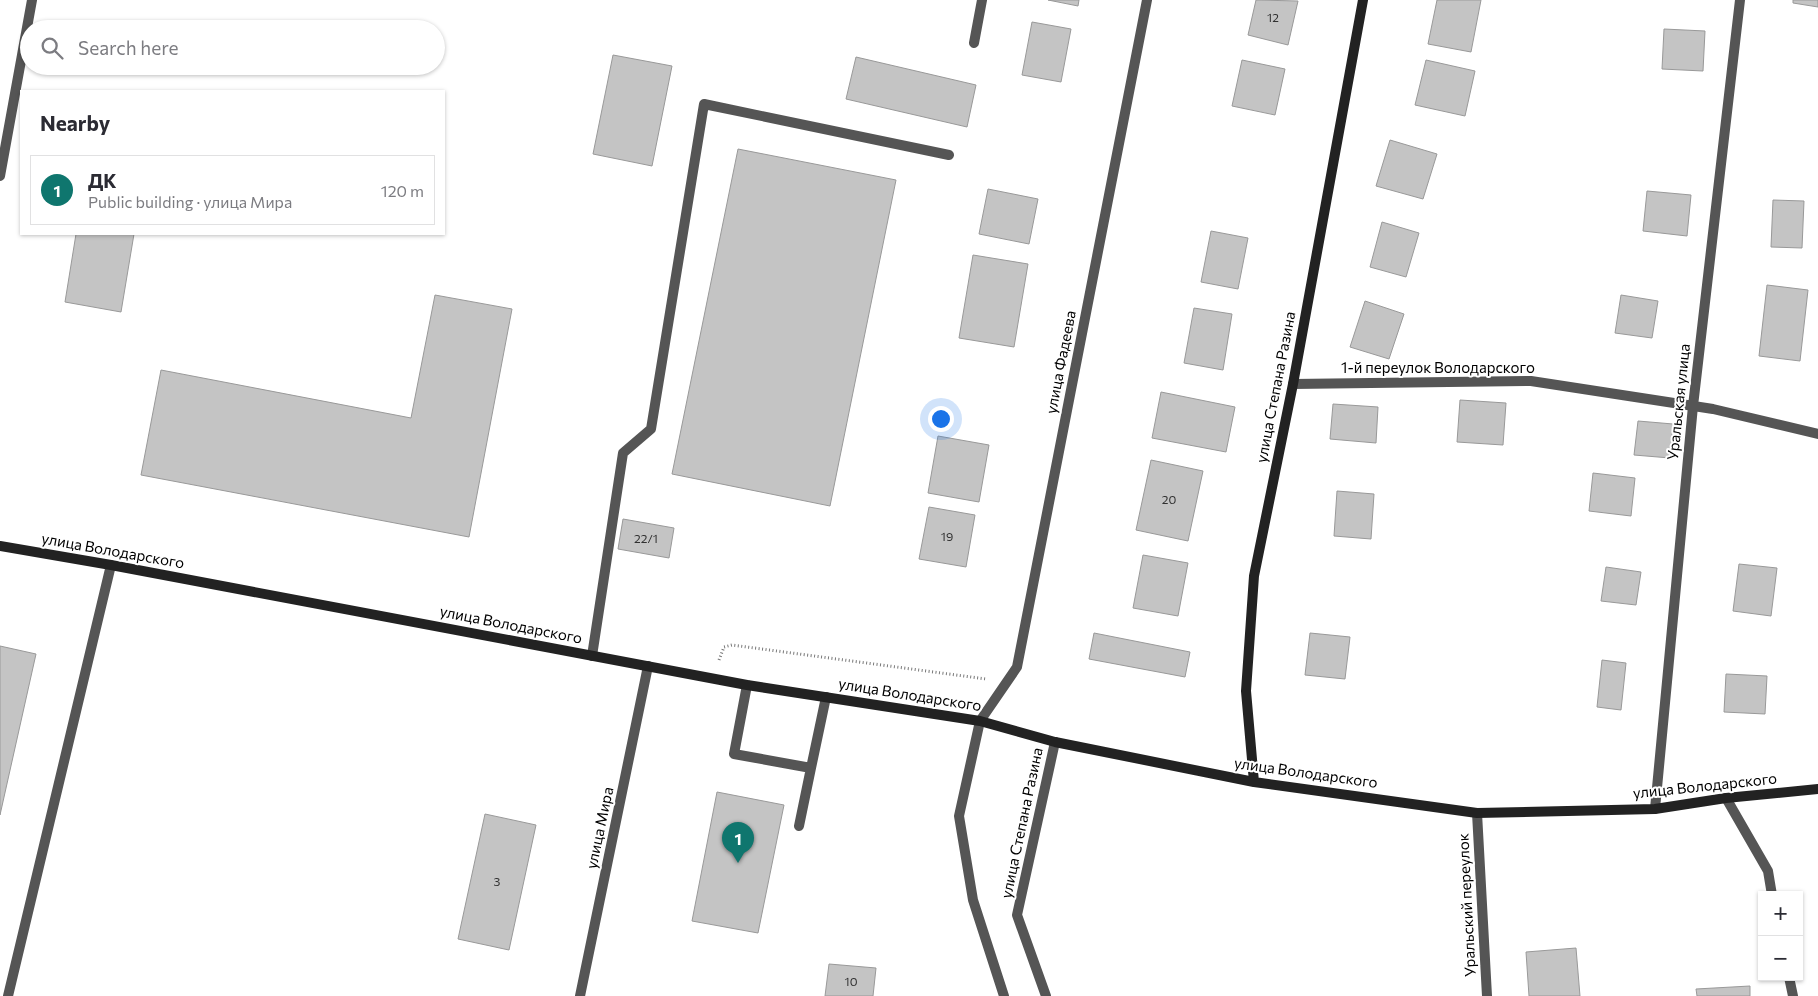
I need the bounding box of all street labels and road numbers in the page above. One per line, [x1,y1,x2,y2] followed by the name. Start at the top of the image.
[1041,309,1079,415] street label: улица Фадеева
[1252,310,1299,464] street label: улица Степана Разина
[1663,343,1693,461] street label: Уральская улица
[1341,358,1535,376] street label: 1-й переулок Володарского
[40,529,186,571] street label: улица Володарского
[438,601,584,647] street label: улица Володарского
[837,674,983,714] street label: улица Володарского
[996,746,1046,900] street label: улица Степана Разина
[1233,753,1379,791] street label: улица Володарского
[1632,768,1778,802] street label: улица Володарского
[582,785,616,870] street label: улица Мира
[1453,833,1479,977] street label: Уральский переулок

